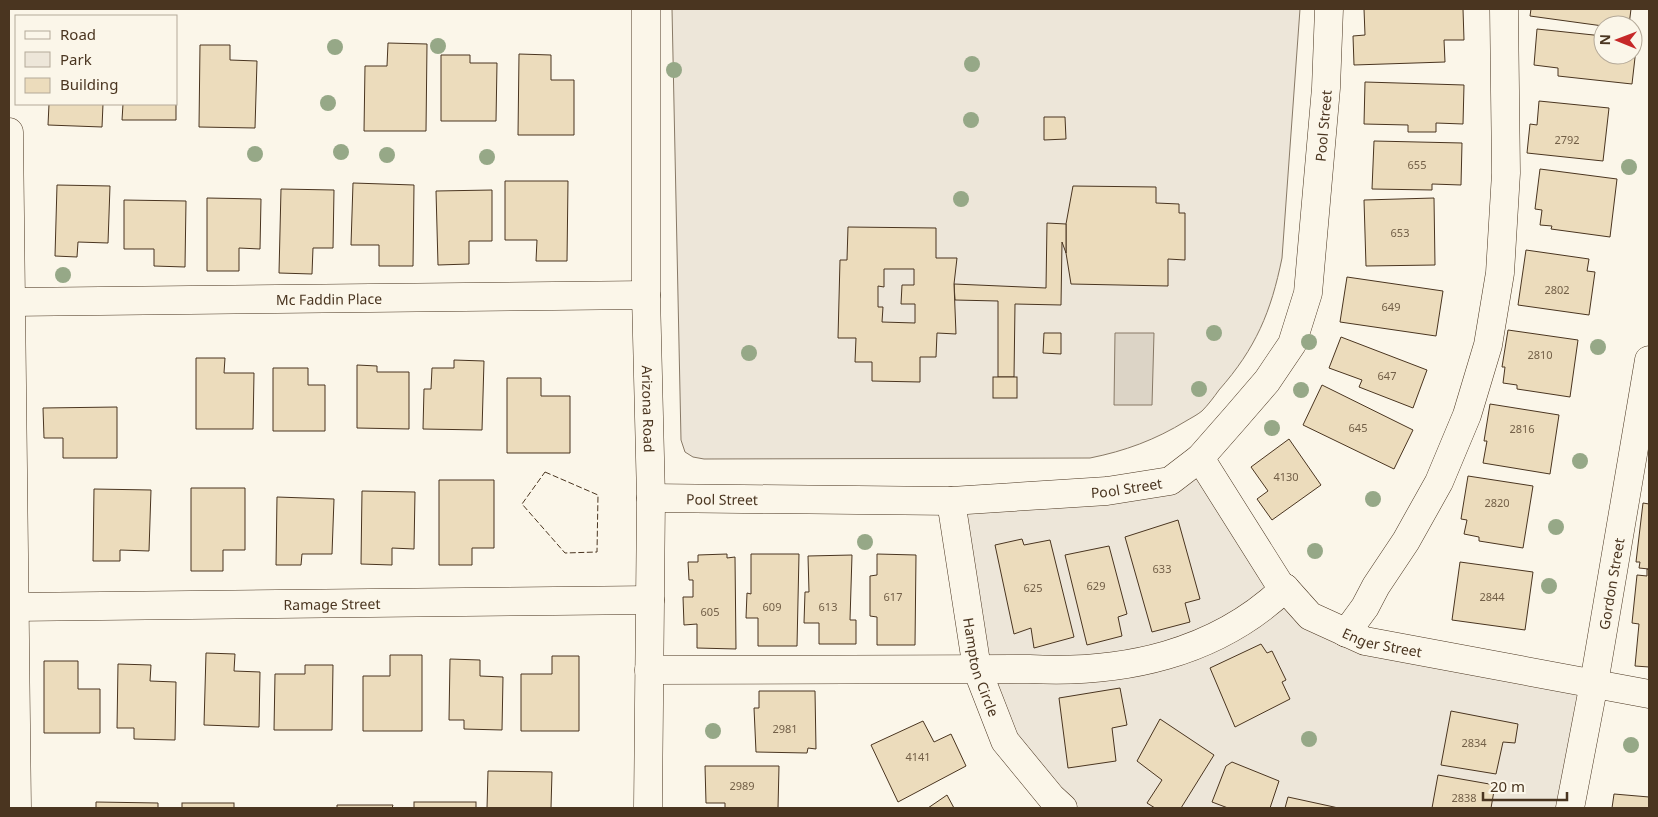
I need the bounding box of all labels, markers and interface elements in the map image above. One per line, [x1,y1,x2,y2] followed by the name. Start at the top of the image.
[15,15,178,105] legend
[1593,15,1643,65] north arrow
[60,24,96,44] text: Road
[1595,34,1614,46] text: N
[60,49,92,69] text: Park
[60,74,118,94] text: Building
[1310,89,1335,162] street label: Pool Street
[1554,132,1580,147] house number: 2792
[1408,157,1426,172] house number: 655
[1391,225,1409,240] house number: 653
[1544,282,1570,297] house number: 2802
[276,288,382,309] street label: Mc Faddin Place
[1382,299,1400,314] house number: 649
[1527,347,1553,362] house number: 2810
[638,365,659,453] street label: Arizona Road
[1378,368,1396,383] house number: 647
[1349,420,1367,435] house number: 645
[1509,421,1535,436] house number: 2816
[1273,469,1299,484] house number: 4130
[1090,473,1163,502] street label: Pool Street
[686,489,758,509] street label: Pool Street
[1484,495,1510,510] house number: 2820
[1594,536,1628,631] street label: Gordon Street
[1153,561,1171,576] house number: 633
[1087,578,1105,593] house number: 629
[1024,580,1042,595] house number: 625
[884,589,902,604] house number: 617
[1479,589,1505,604] house number: 2844
[283,593,381,614] street label: Ramage Street
[763,599,781,614] house number: 609
[819,599,837,614] house number: 613
[701,604,719,619] house number: 605
[960,616,1004,719] street label: Hampton Circle
[1340,623,1424,661] street label: Enger Street
[772,721,798,736] house number: 2981
[1461,735,1487,750] house number: 2834
[905,749,931,764] house number: 4141
[1483,770,1567,802] scale bar
[1490,776,1525,796] text: 20 m
[729,778,755,793] house number: 2989
[1451,790,1477,805] house number: 2838

